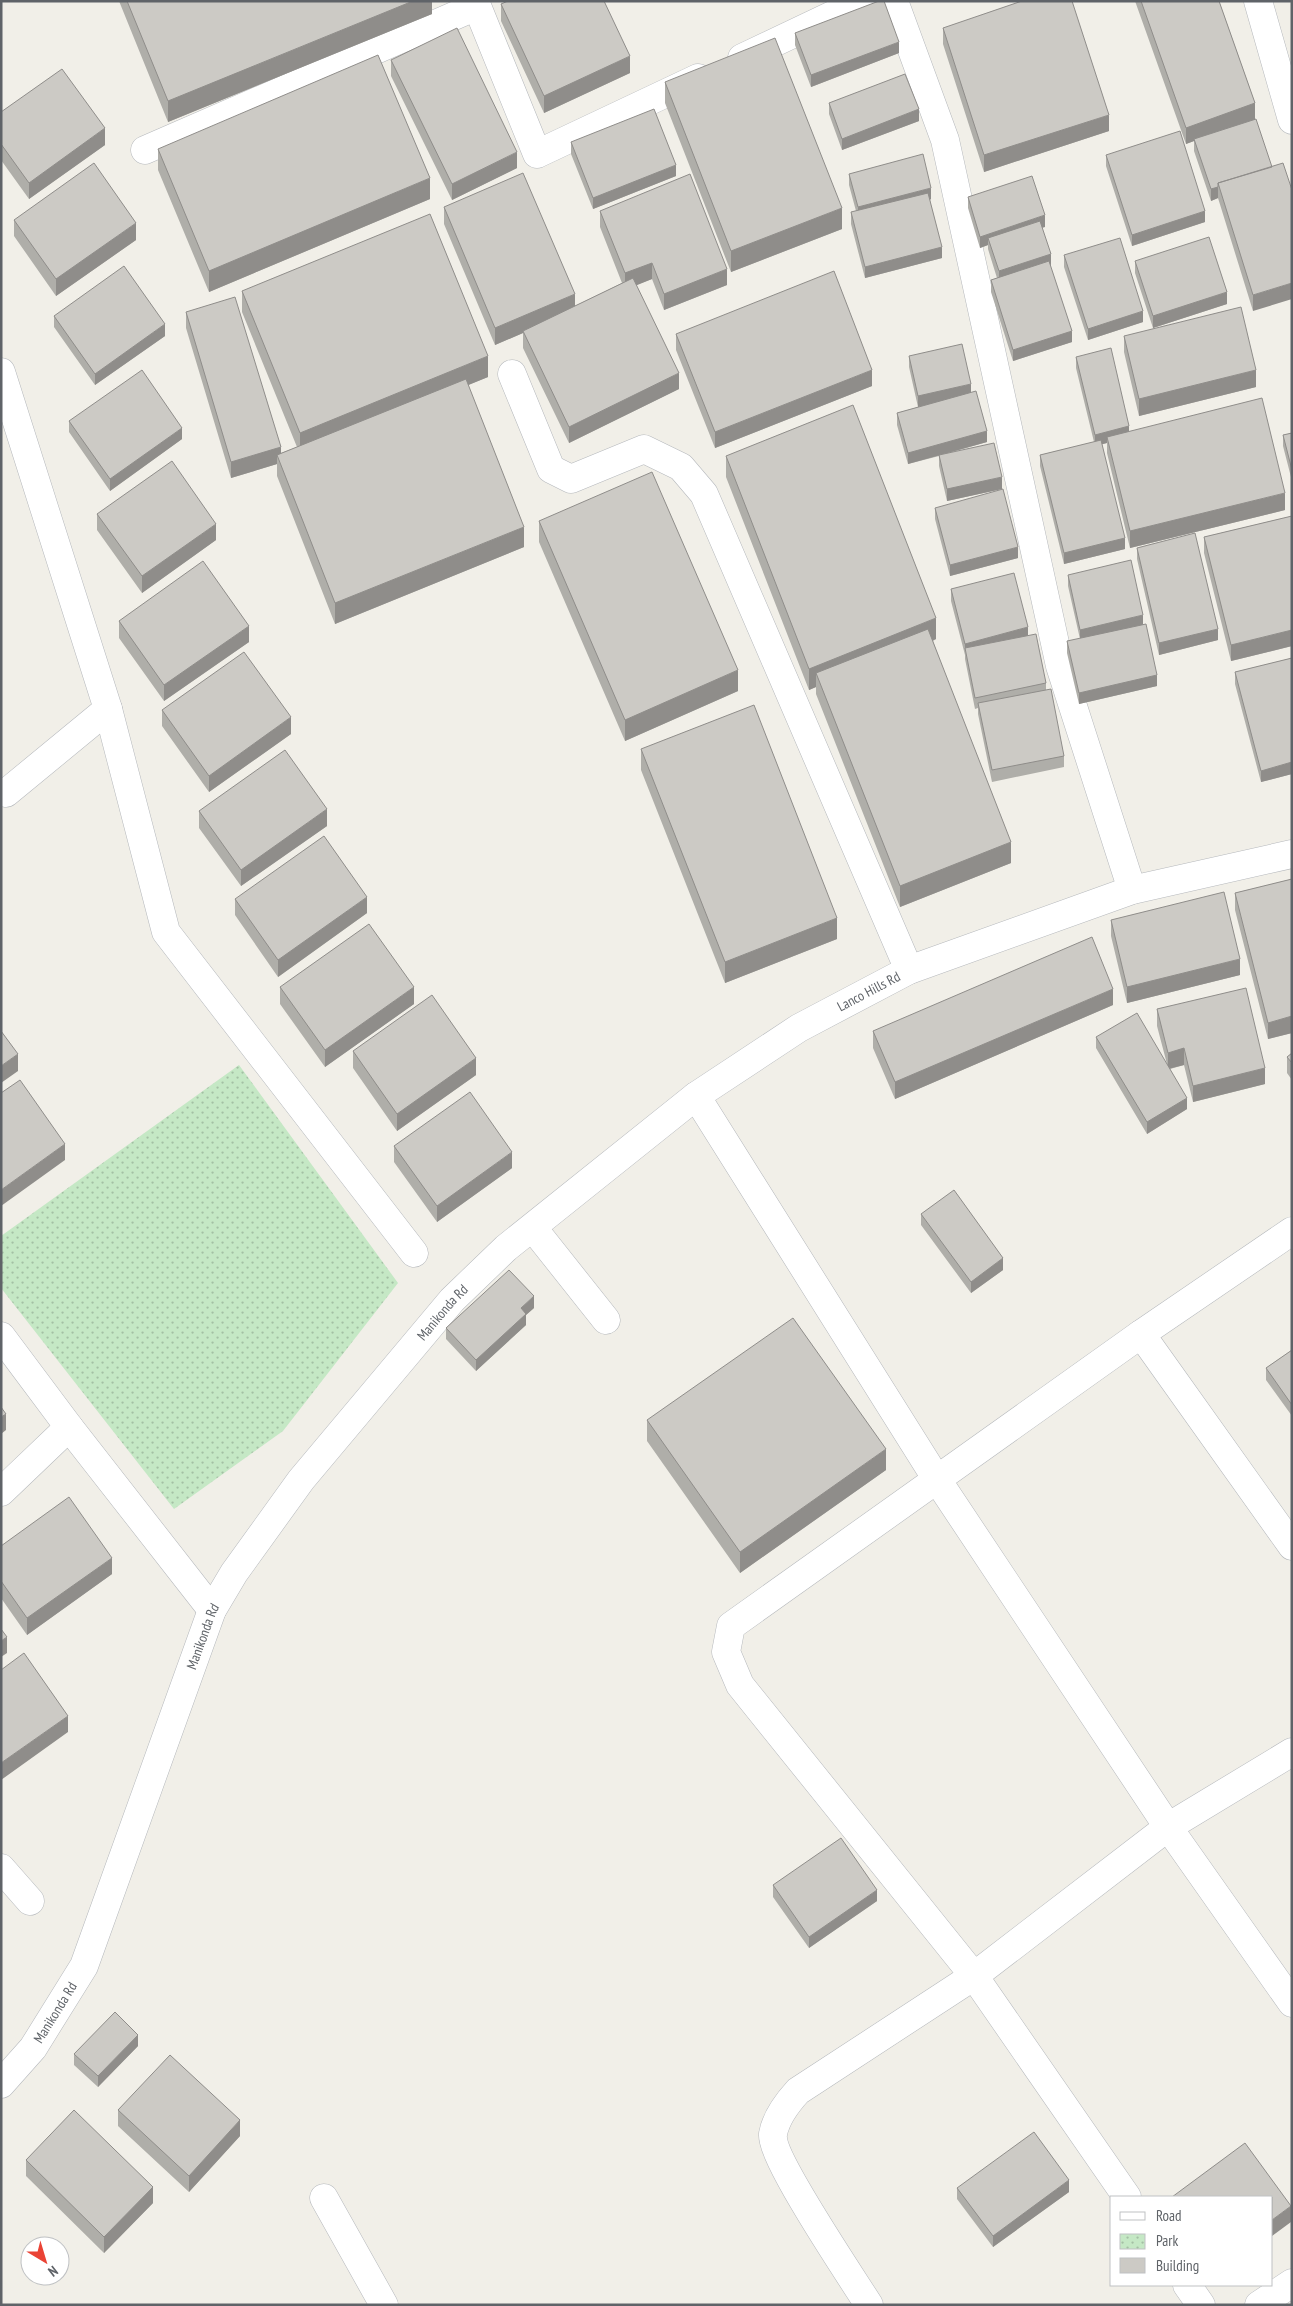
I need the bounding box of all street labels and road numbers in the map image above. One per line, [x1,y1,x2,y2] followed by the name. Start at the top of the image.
[834,967,903,1015] street label: Lanco Hills Rd
[413,1281,472,1344] street label: Manikonda Rd
[182,1600,223,1672] street label: Manikonda Rd
[29,1979,81,2046] street label: Manikonda Rd

